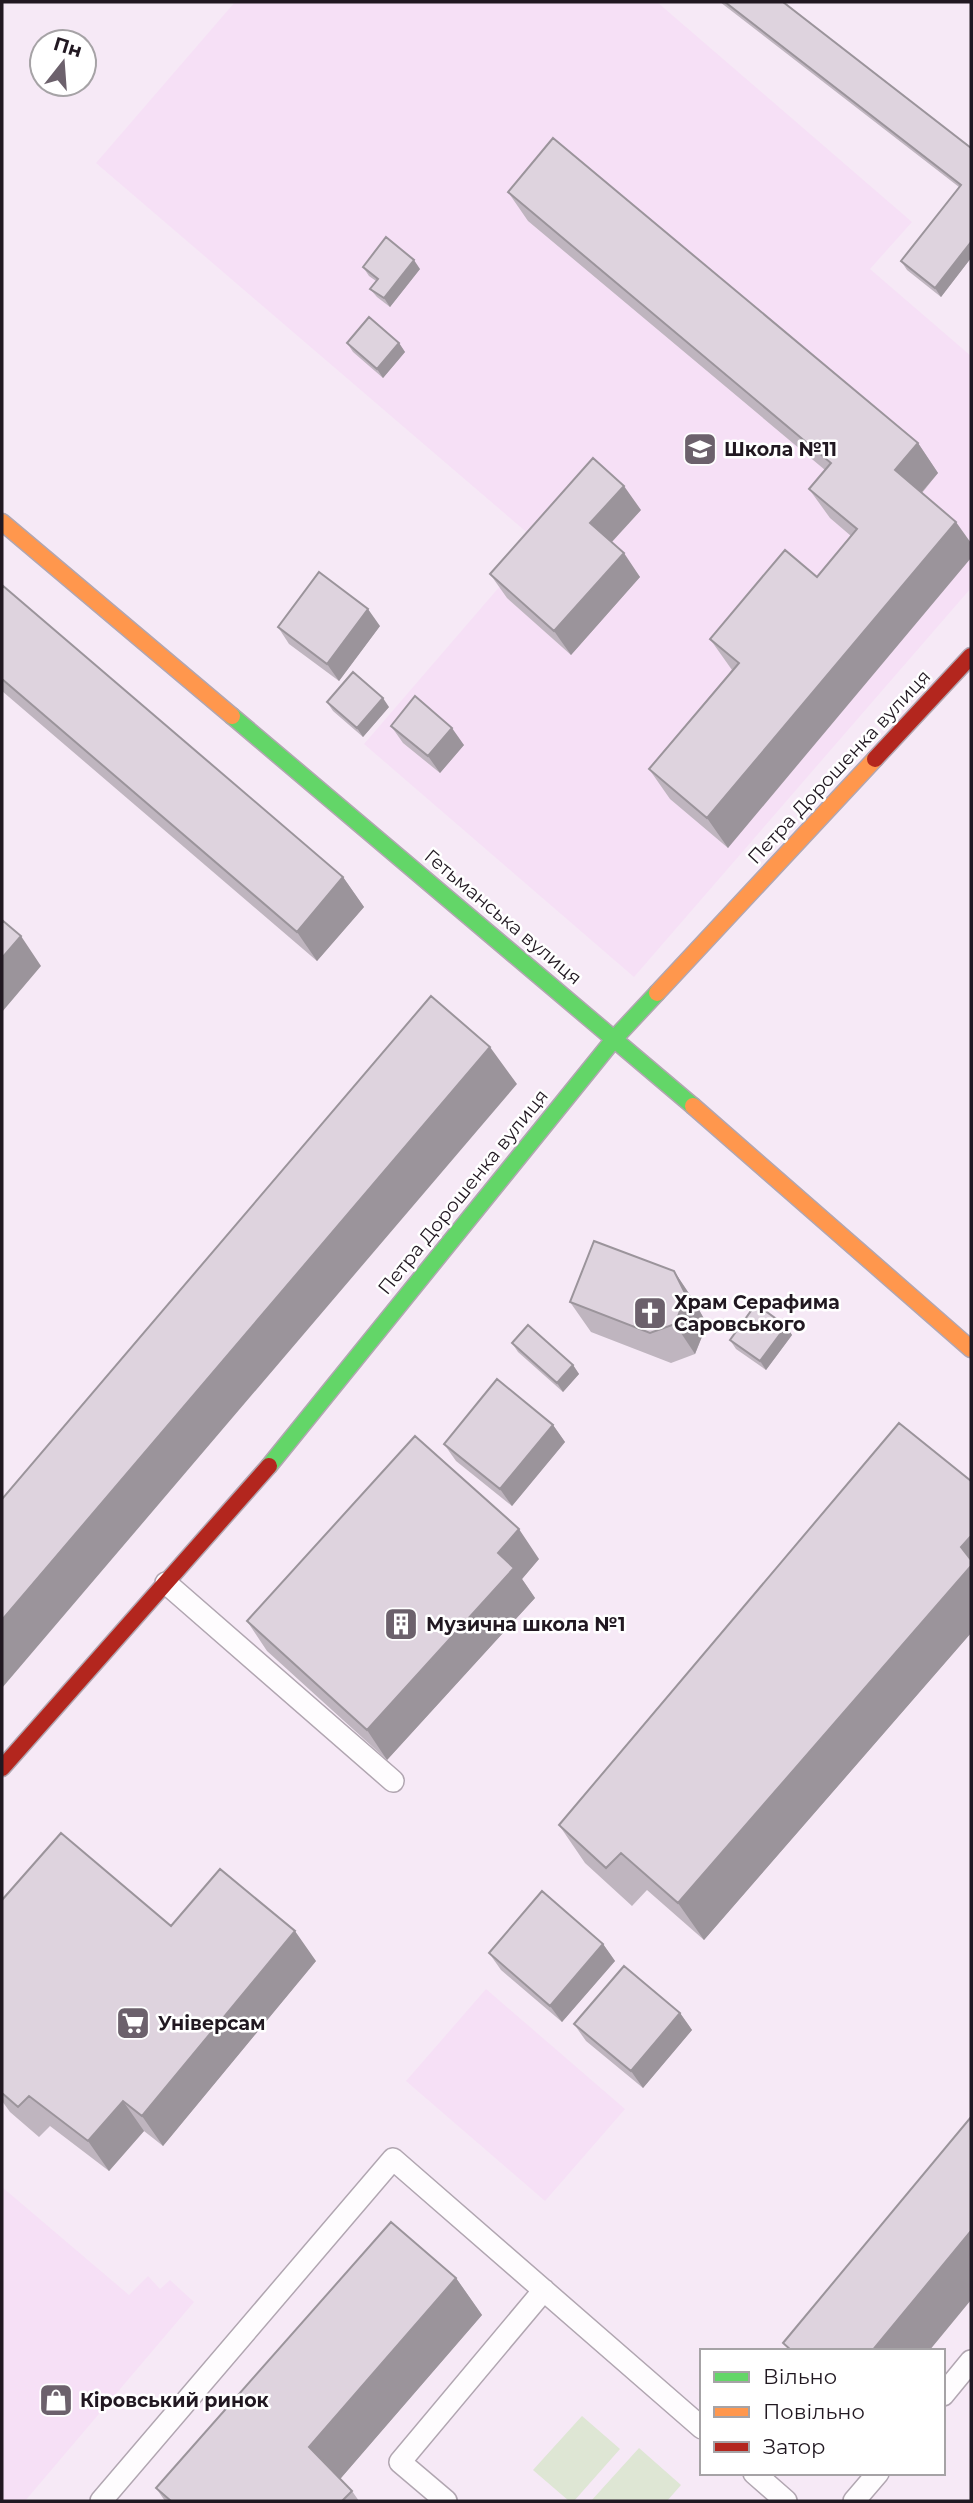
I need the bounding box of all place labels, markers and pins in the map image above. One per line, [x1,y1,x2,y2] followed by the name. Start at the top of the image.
[681,430,719,468] school or university icon: Школа №11
[724,438,837,461] place label: Школа №11
[674,1291,840,1336] place label: Храм Серафима Саровського
[631,1294,669,1332] church icon: Храм Серафима Саровського
[382,1605,420,1643] building icon: Музична школа №1
[426,1613,625,1636] place label: Музична школа №1
[114,2004,152,2042] supermarket icon: Універсам
[158,2012,266,2035] place label: Універсам
[37,2381,75,2419] shop icon: Кіровський ринок
[80,2389,270,2412] place label: Кіровський ринок

